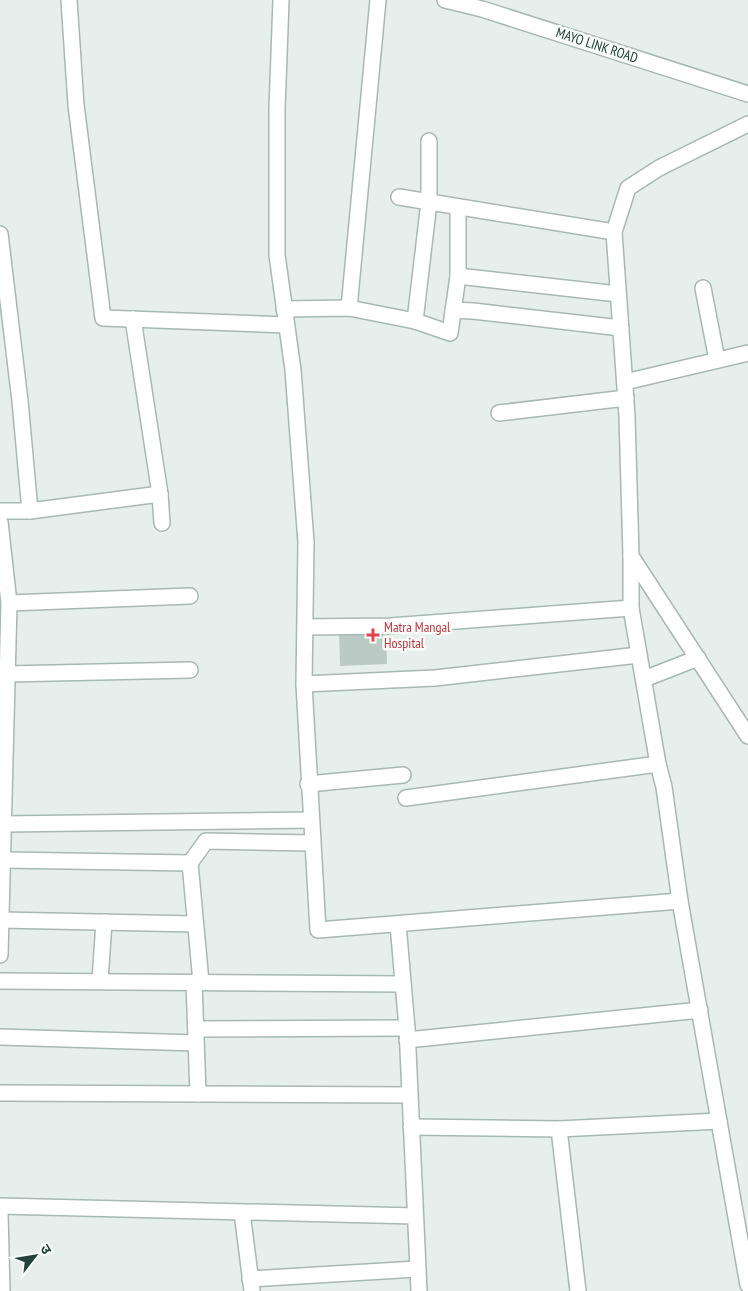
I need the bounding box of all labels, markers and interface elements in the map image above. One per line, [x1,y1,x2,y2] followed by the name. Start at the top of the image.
[554,23,640,67] street label: MAYO LINK ROAD
[384,618,451,652] place label: Matra Mangal Hospital
[366,628,380,642] marker: Matra Mangal Hospital
[10,1231,60,1281] north arrow
[36,1241,56,1258] text: उ

